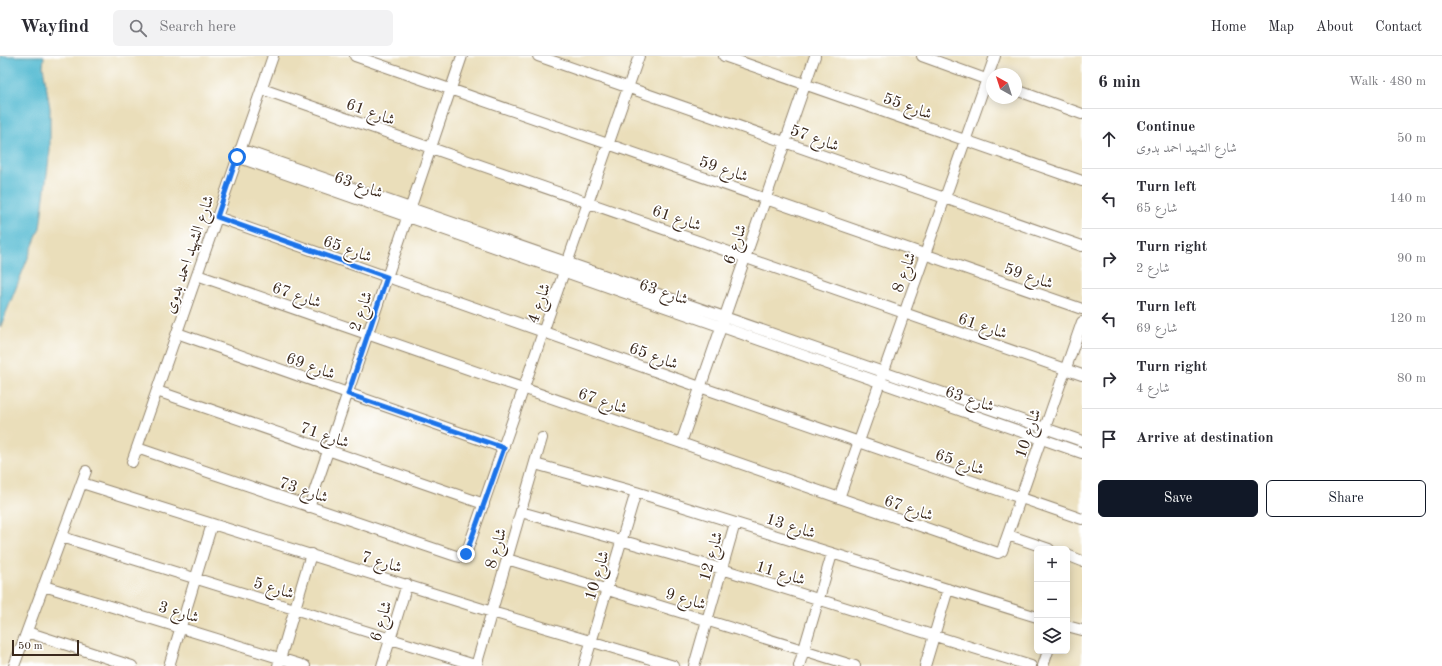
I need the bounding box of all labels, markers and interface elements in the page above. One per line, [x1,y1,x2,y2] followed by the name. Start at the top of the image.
[113,10,393,46] search box
[127,17,149,39] icon: search
[20,18,89,37] text: Wayfind
[159,20,236,35] text: Search here
[1211,20,1246,34] text: Home
[1268,20,1294,34] text: Map
[1316,20,1353,34] text: About
[1375,20,1422,34] text: Contact
[986,68,1022,104] north arrow
[1098,74,1141,91] text: 6 min
[1349,75,1426,88] text: Walk · 480 m
[879,91,934,127] street label: شارع 55
[342,97,397,133] street label: شارع 61
[1136,120,1195,135] text: Continue
[786,123,841,159] street label: شارع 57
[1098,128,1120,150] icon: ahead
[1397,132,1426,145] text: 50 m
[1136,142,1237,155] text: شارع الشهيد احمد بدوى
[228,148,246,166] route start
[695,154,750,190] street label: شارع 59
[330,170,385,206] street label: شارع 63
[1136,180,1196,195] text: Turn left
[1098,188,1120,210] icon: left
[1389,192,1426,205] text: 140 m
[162,193,221,317] street label: شارع الشهيد احمد بدوى
[1136,202,1177,215] text: شارع 65
[648,203,703,239] street label: شارع 61
[722,222,754,268] street label: شارع 6
[319,234,374,270] street label: شارع 65
[1136,240,1207,255] text: Turn right
[1098,248,1120,270] icon: right
[890,250,923,296] street label: شارع 8
[1397,252,1426,265] text: 90 m
[1000,261,1055,297] street label: شارع 59
[1136,262,1170,275] text: شارع 2
[635,277,690,313] street label: شارع 63
[268,280,323,316] street label: شارع 67
[526,281,558,327] street label: شارع 4
[348,289,380,335] street label: شارع 2
[1136,300,1196,315] text: Turn left
[1098,308,1120,330] icon: left
[954,311,1009,347] street label: شارع 61
[1389,312,1426,325] text: 120 m
[1136,322,1177,335] text: شارع 69
[625,341,680,377] street label: شارع 65
[282,351,337,387] street label: شارع 69
[1136,360,1207,375] text: Turn right
[1098,368,1120,390] icon: right
[1397,372,1426,385] text: 80 m
[1136,382,1170,395] text: شارع 4
[941,384,996,420] street label: شارع 63
[574,386,629,422] street label: شارع 67
[1013,407,1049,462] street label: شارع 10
[296,420,351,456] street label: شارع 71
[1098,428,1120,450] icon: arrive
[1136,431,1274,446] text: Arrive at destination
[931,447,986,483] street label: شارع 65
[275,475,330,511] street label: شارع 73
[1098,480,1258,517] button: Save
[1266,480,1426,517] button: Share
[880,493,935,529] street label: شارع 67
[763,511,817,546] street label: شارع 13
[484,526,514,572] street label: شارع 8
[697,530,730,584] street label: شارع 12
[457,545,475,563] route end
[1034,546,1070,654] map controls
[1034,546,1070,582] button: +
[358,549,404,580] street label: شارع 7
[583,549,617,603] street label: شارع 10
[753,559,807,593] street label: شارع 11
[250,575,296,606] street label: شارع 5
[1034,582,1070,618] button: −
[662,586,708,617] street label: شارع 9
[155,599,201,630] street label: شارع 3
[368,599,399,645] street label: شارع 6
[1034,618,1070,654] button: layers
[12,638,79,657] scale bar
[18,641,43,652] text: 50 m

